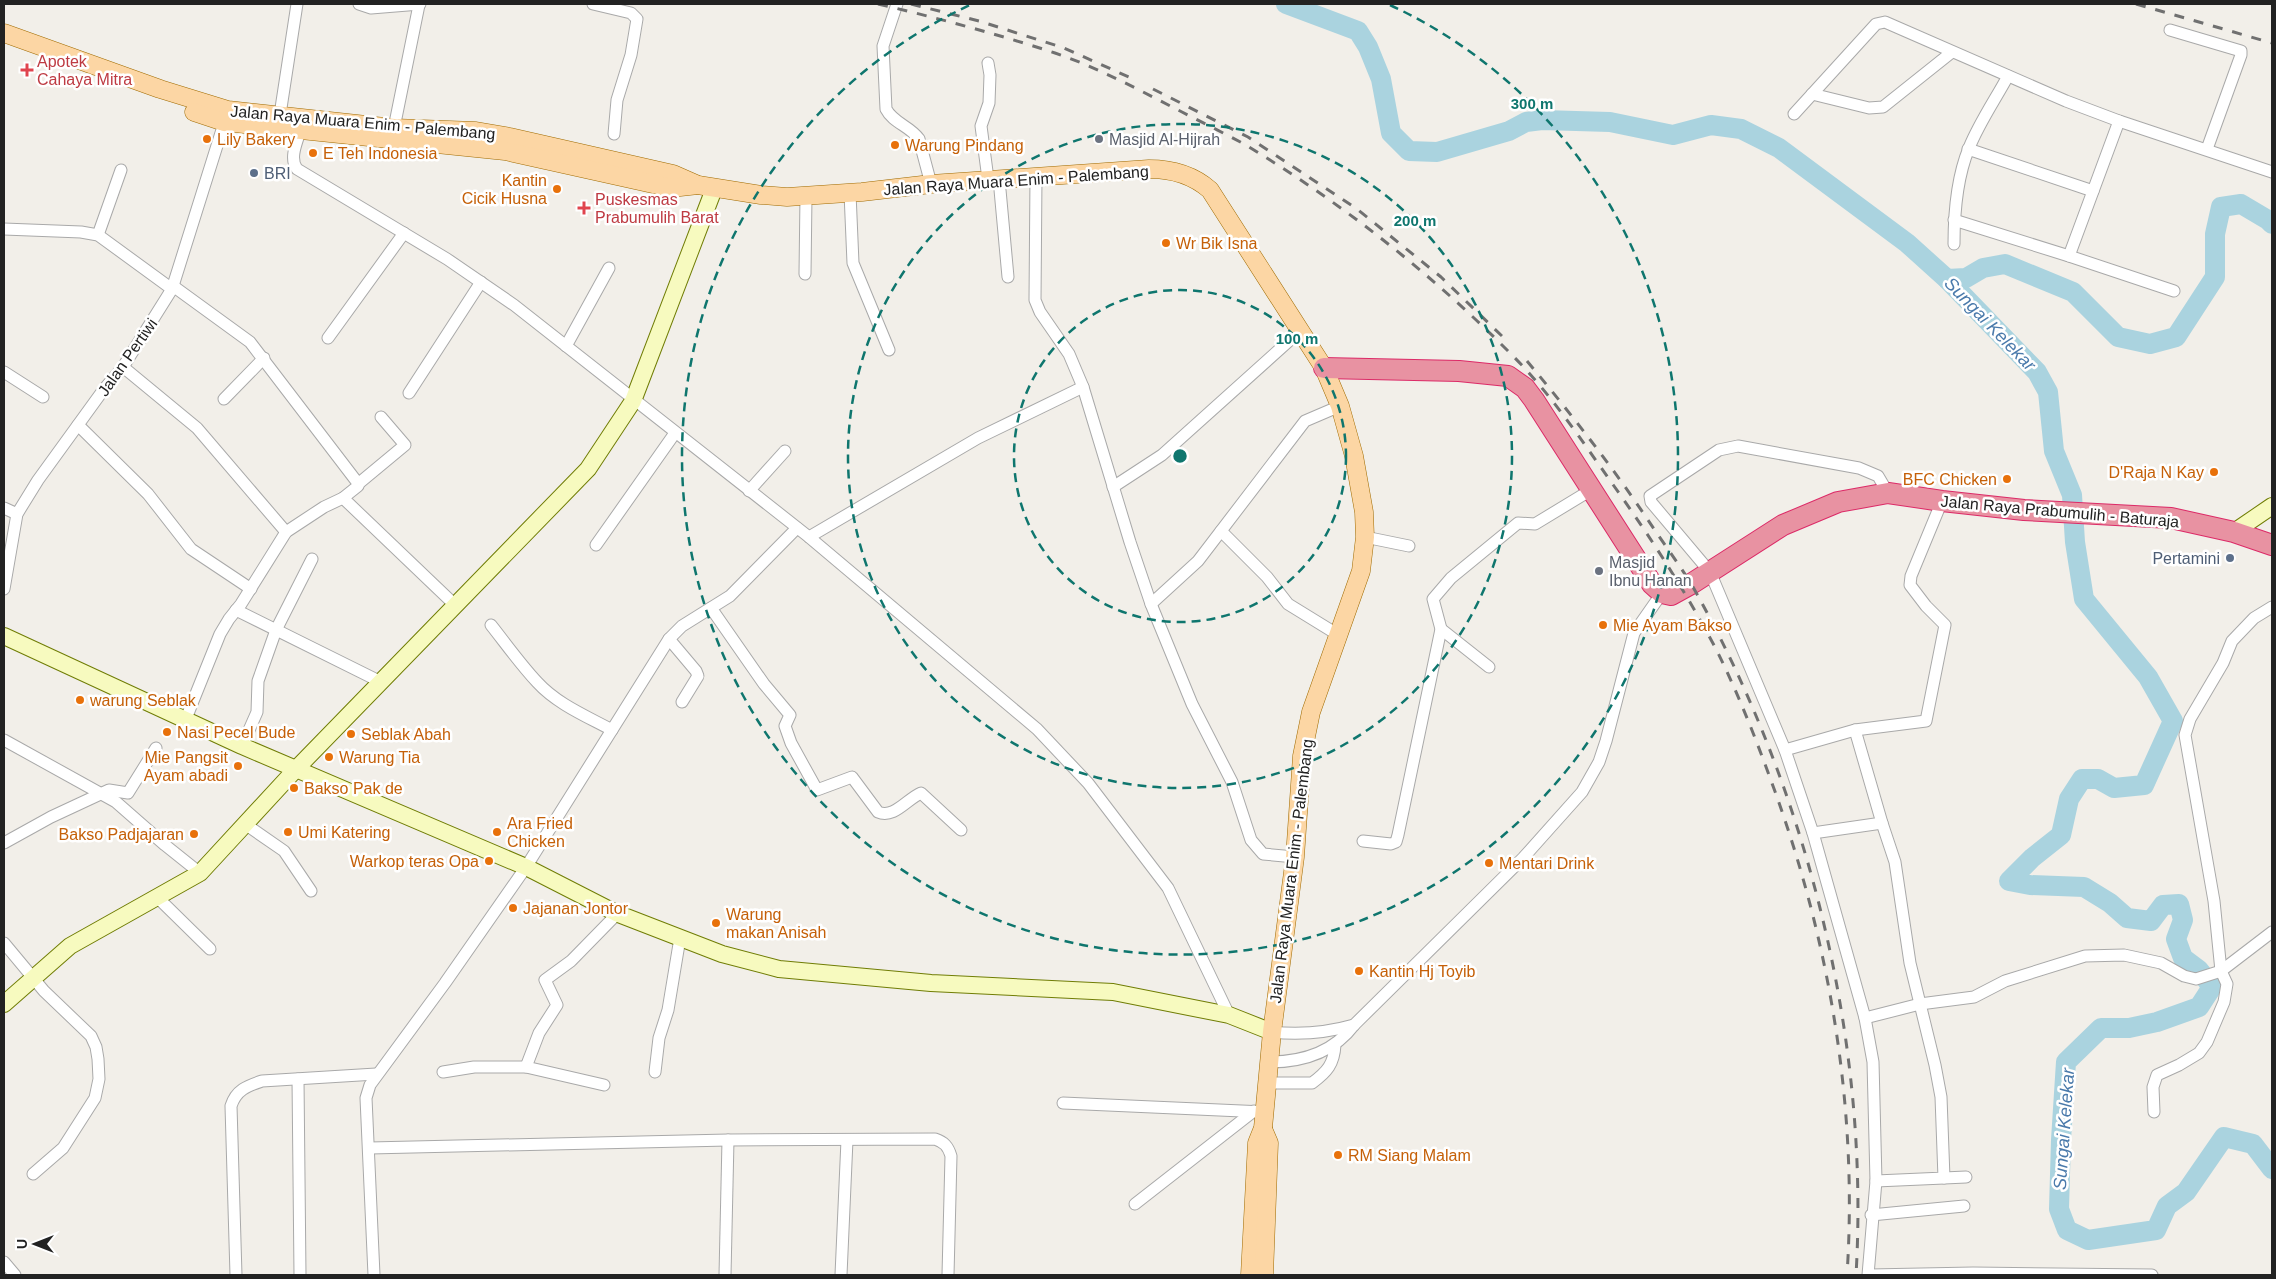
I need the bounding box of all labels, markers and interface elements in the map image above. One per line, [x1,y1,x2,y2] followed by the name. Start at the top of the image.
[37,53,132,88] place label: Apotek Cahaya Mitra
[21,64,33,76] marker: Apotek Cahaya Mitra
[1511,95,1553,112] text: 300 m
[230,102,496,143] street label: Jalan Raya Muara Enim - Palembang
[217,131,295,148] place label: Lily Bakery
[1109,131,1220,148] place label: Masjid Al-Hijrah
[201,133,213,145] marker: Lily Bakery
[1093,133,1105,145] marker: Masjid Al-Hijrah
[905,137,1024,154] place label: Warung Pindang
[889,139,901,151] marker: Warung Pindang
[323,145,438,162] place label: E Teh Indonesia
[307,147,319,159] marker: E Teh Indonesia
[883,163,1149,198] street label: Jalan Raya Muara Enim - Palembang
[264,165,291,182] place label: BRI
[248,167,260,179] marker: BRI
[462,172,547,207] place label: Kantin Cicik Husna
[551,183,563,195] marker: Kantin Cicik Husna
[595,191,719,226] place label: Puskesmas Prabumulih Barat
[577,201,591,215] marker: Puskesmas Prabumulih Barat
[1394,212,1436,229] text: 200 m
[1176,235,1258,252] place label: Wr Bik Isna
[1160,237,1172,249] marker: Wr Bik Isna
[1940,273,2040,376] water label: Sungai Kelekar
[94,315,160,399] street label: Jalan Pertiwi
[1276,330,1318,347] text: 100 m
[1171,447,1189,465] centre of rings
[2108,464,2204,481] place label: D'Raja N Kay
[2208,466,2220,478] marker: D'Raja N Kay
[1903,471,1997,488] place label: BFC Chicken
[2001,473,2013,485] marker: BFC Chicken
[1940,493,2180,530] street label: Jalan Raya Prabumulih - Baturaja
[2152,550,2220,567] place label: Pertamini
[2224,552,2236,564] marker: Pertamini
[1609,554,1692,589] place label: Masjid Ibnu Hanan
[1593,565,1605,577] marker: Masjid Ibnu Hanan
[1613,617,1732,634] place label: Mie Ayam Bakso
[1597,619,1609,631] marker: Mie Ayam Bakso
[89,692,197,709] place label: warung Seblak
[74,694,86,706] marker: warung Seblak
[177,724,295,741] place label: Nasi Pecel Bude
[161,726,173,738] marker: Nasi Pecel Bude
[361,726,451,743] place label: Seblak Abah
[345,728,357,740] marker: Seblak Abah
[1267,738,1316,1004] street label: Jalan Raya Muara Enim - Palembang
[144,749,229,784] place label: Mie Pangsit Ayam abadi
[339,749,420,766] place label: Warung Tia
[323,751,335,763] marker: Warung Tia
[232,760,244,772] marker: Mie Pangsit Ayam abadi
[304,780,403,797] place label: Bakso Pak de
[288,782,300,794] marker: Bakso Pak de
[507,815,573,850] place label: Ara Fried Chicken
[298,824,390,841] place label: Umi Katering
[59,826,184,843] place label: Bakso Padjajaran
[282,826,294,838] marker: Umi Katering
[491,826,503,838] marker: Ara Fried Chicken
[188,828,200,840] marker: Bakso Padjajaran
[350,853,479,870] place label: Warkop teras Opa
[483,855,495,867] marker: Warkop teras Opa
[1499,855,1595,872] place label: Mentari Drink
[1483,857,1495,869] marker: Mentari Drink
[523,900,629,917] place label: Jajanan Jontor
[507,902,519,914] marker: Jajanan Jontor
[726,906,827,941] place label: Warung makan Anisah
[710,917,722,929] marker: Warung makan Anisah
[1369,963,1476,980] place label: Kantin Hj Toyib
[1353,965,1365,977] marker: Kantin Hj Toyib
[2050,1066,2078,1191] water label: Sungai Kelekar
[1348,1147,1471,1164] place label: RM Siang Malam
[1332,1149,1344,1161] marker: RM Siang Malam
[10,1219,60,1269] north arrow
[14,1239,30,1249] text: U

